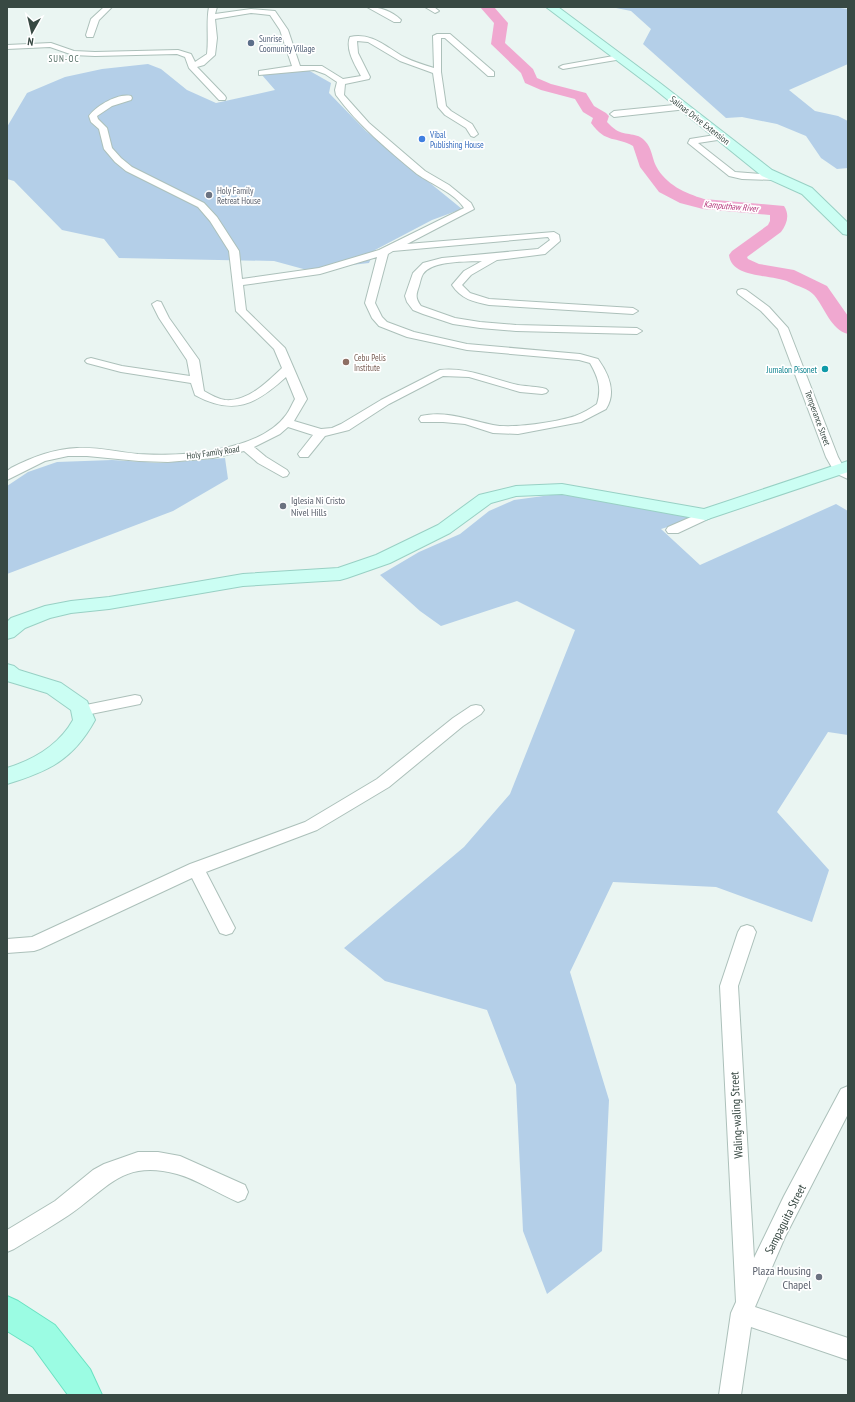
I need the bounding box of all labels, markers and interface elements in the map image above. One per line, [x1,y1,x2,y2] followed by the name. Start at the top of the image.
[12,12,52,52] north arrow
[259,33,315,54] place label: Sunrise Coomunity Village
[27,35,35,49] text: N
[246,38,256,48] marker: Sunrise Coomunity Village
[48,53,80,64] district label: SUN-OC
[668,93,732,147] street label: Salinas Drive Extension
[429,129,484,150] place label: Vibal Publishing House
[417,134,427,144] marker: Vibal Publishing House
[217,185,261,206] place label: Holy Family Retreat House
[204,190,214,200] marker: Holy Family Retreat House
[703,198,760,214] water label: Kamputhaw River
[354,352,386,373] place label: Cebu Pelis Institute
[341,357,351,367] marker: Cebu Pelis Institute
[766,364,818,375] place label: Jumalon Pisonet
[820,364,830,374] marker: Jumalon Pisonet
[803,389,833,447] street label: Temperance Street
[186,443,240,461] street label: Holy Family Road
[291,494,345,519] place label: Iglesia Ni Cristo Nivel Hills
[278,501,288,511] marker: Iglesia Ni Cristo Nivel Hills
[726,1071,746,1159] street label: Waling-waling Street
[761,1181,809,1256] street label: Sampaguita Street
[752,1263,811,1292] place label: Plaza Housing Chapel
[814,1272,824,1282] marker: Plaza Housing Chapel

